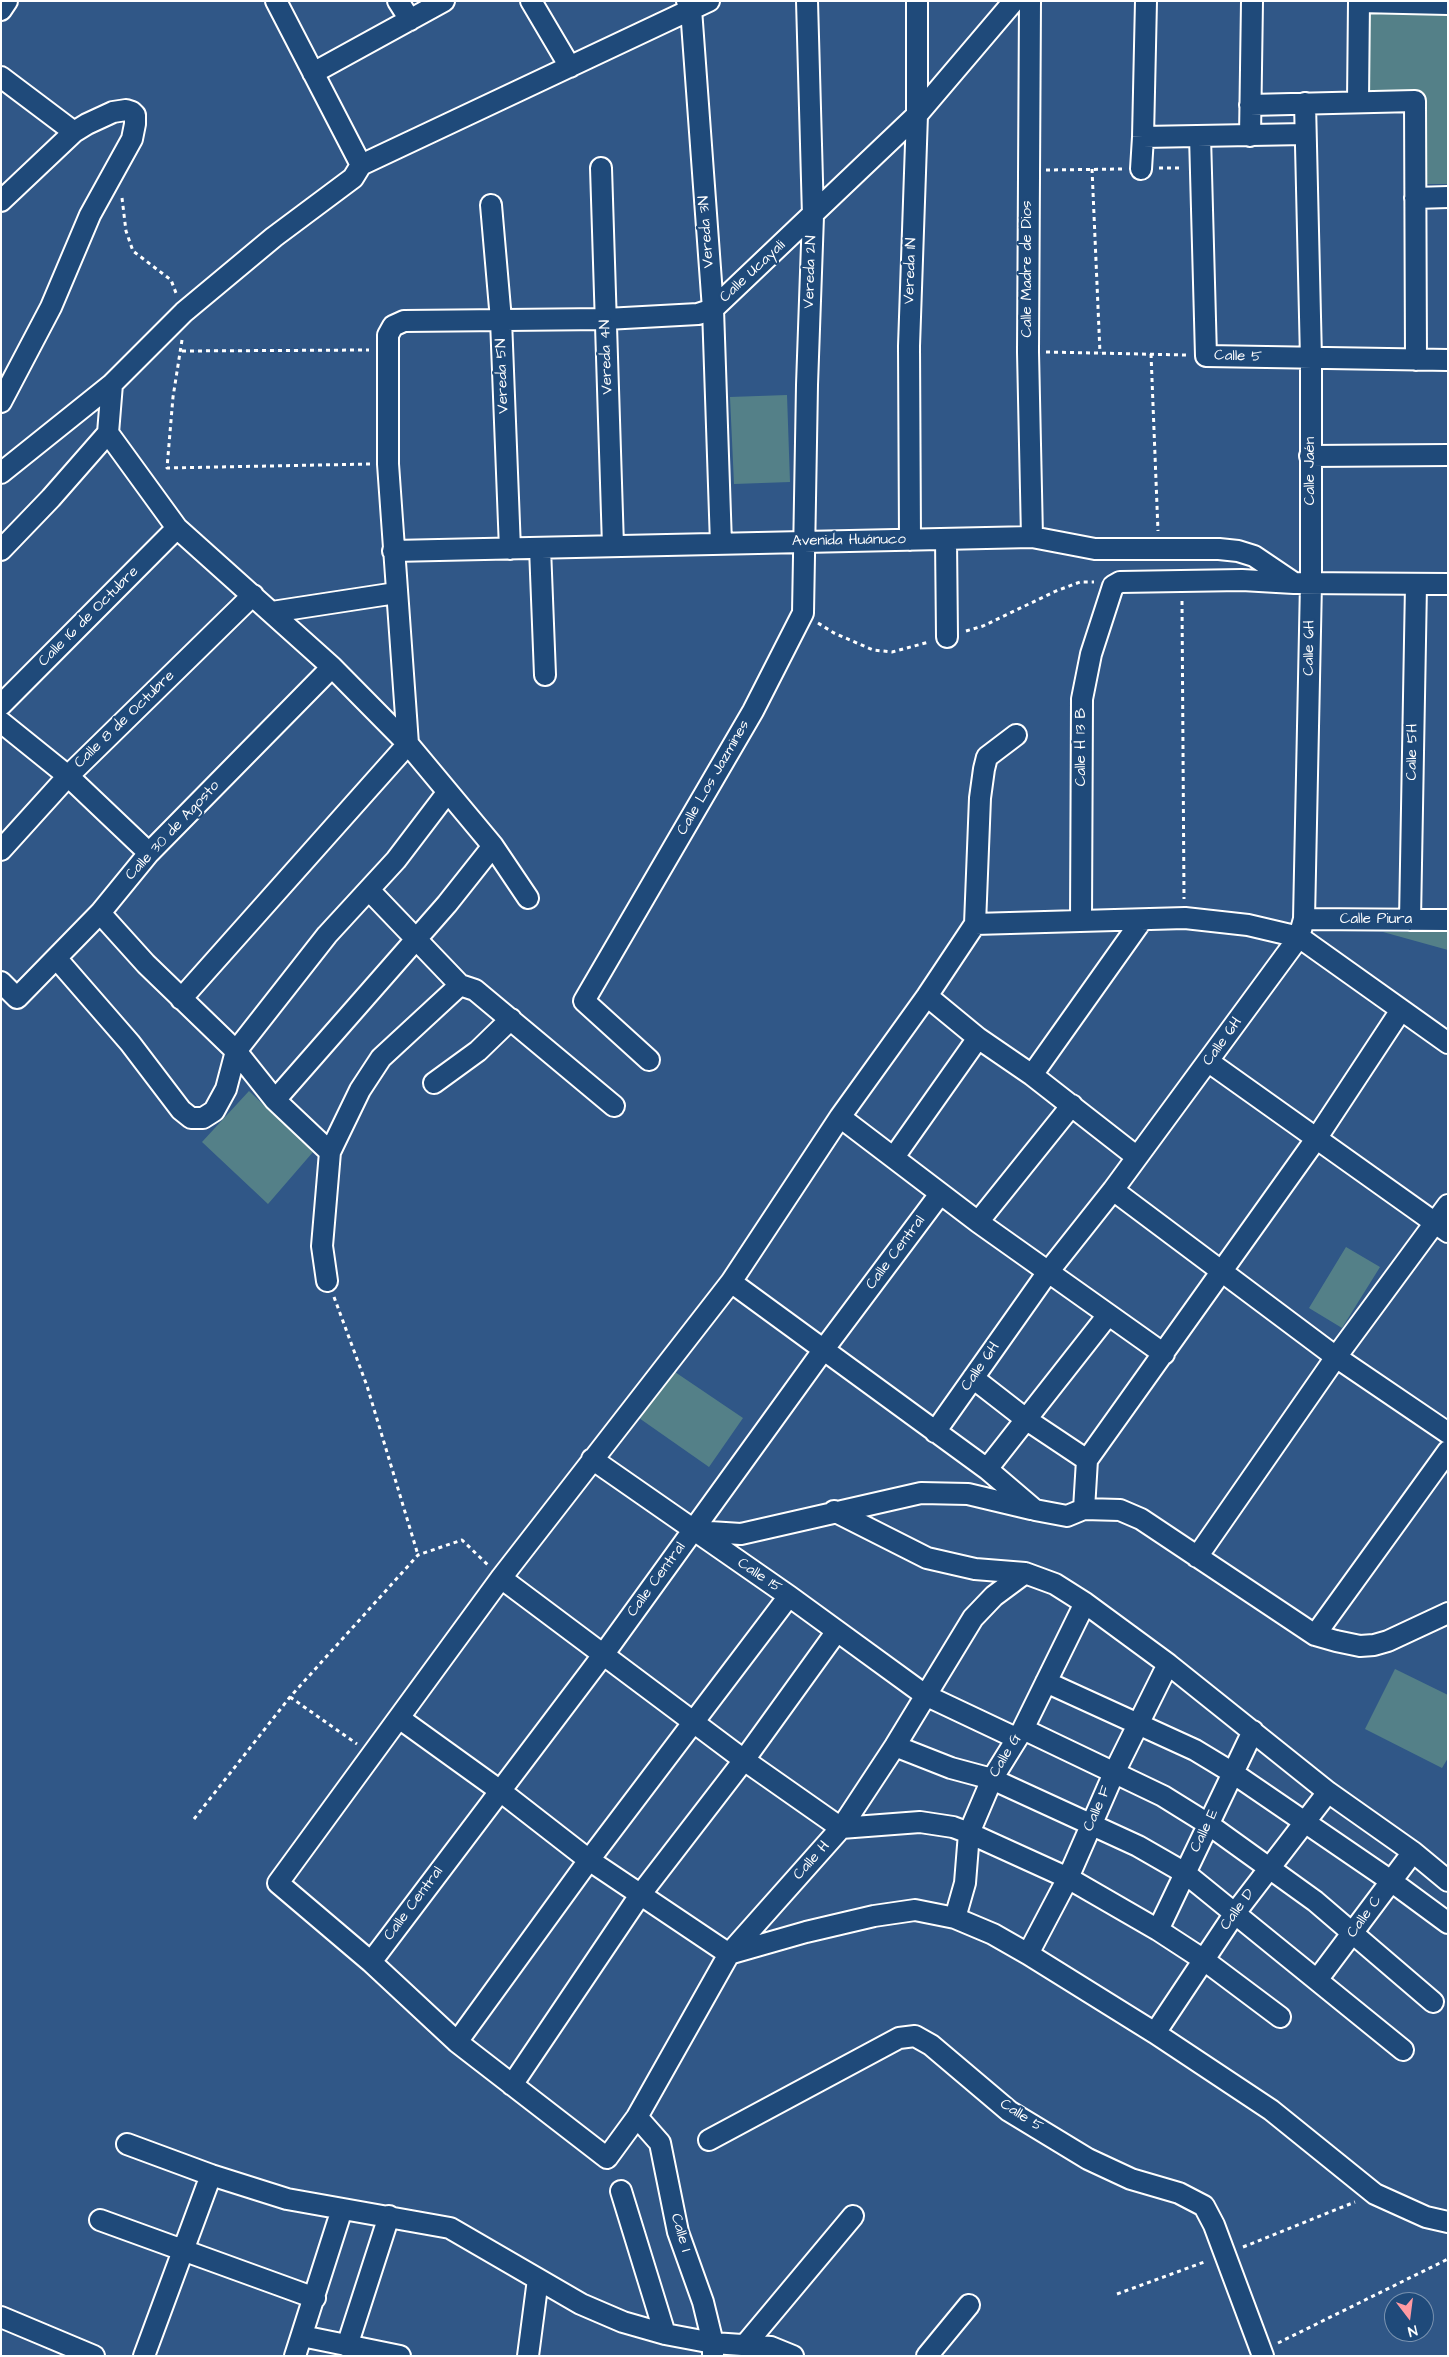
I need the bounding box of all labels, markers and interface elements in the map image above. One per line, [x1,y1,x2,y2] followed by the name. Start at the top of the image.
[696,195,718,269] street label: Vereda 3N
[1019,201,1037,337] street label: Calle Madre de Dios
[801,235,821,309] street label: Vereda 2N
[716,237,790,307] street label: Calle Ucayali
[901,237,921,305] street label: Vereda 1N
[597,319,617,395] street label: Vereda 4N
[493,338,513,414] street label: Vereda 5N
[1214,347,1262,367] street label: Calle 5
[1302,437,1320,505] street label: Calle Jaén
[792,531,906,551] street label: Avenida Huánuco
[35,563,143,671] street label: Calle 16 de Octubre
[1301,620,1319,676] street label: Calle 6H
[71,667,179,773] street label: Calle 8 de Octubre
[1073,708,1091,786] street label: Calle H 13 B
[674,717,754,839] street label: Calle Los Jazmines
[1404,723,1422,781] street label: Calle 5H
[122,777,224,885] street label: Calle 30 de Agosto
[1340,911,1412,929] street label: Calle Piura
[1199,1014,1247,1070] street label: Calle 6H
[862,1213,930,1293] street label: Calle Central
[958,1339,1004,1395] street label: Calle 6H
[624,1539,690,1621] street label: Calle Central
[733,1555,785,1597] street label: Calle 15
[986,1731,1026,1781] street label: Calle G
[1080,1784,1116,1834] street label: Calle F
[1187,1806,1223,1856] street label: Calle E
[790,1838,834,1884] street label: Calle H
[380,1864,448,1944] street label: Calle Central
[1217,1886,1259,1934] street label: Calle D
[1344,1892,1386,1942] street label: Calle C
[996,2095,1046,2137] street label: Calle 5
[666,2212,694,2254] street label: Calle I
[1384,2292,1434,2342] north arrow
[1406,2320,1419,2341] text: N

